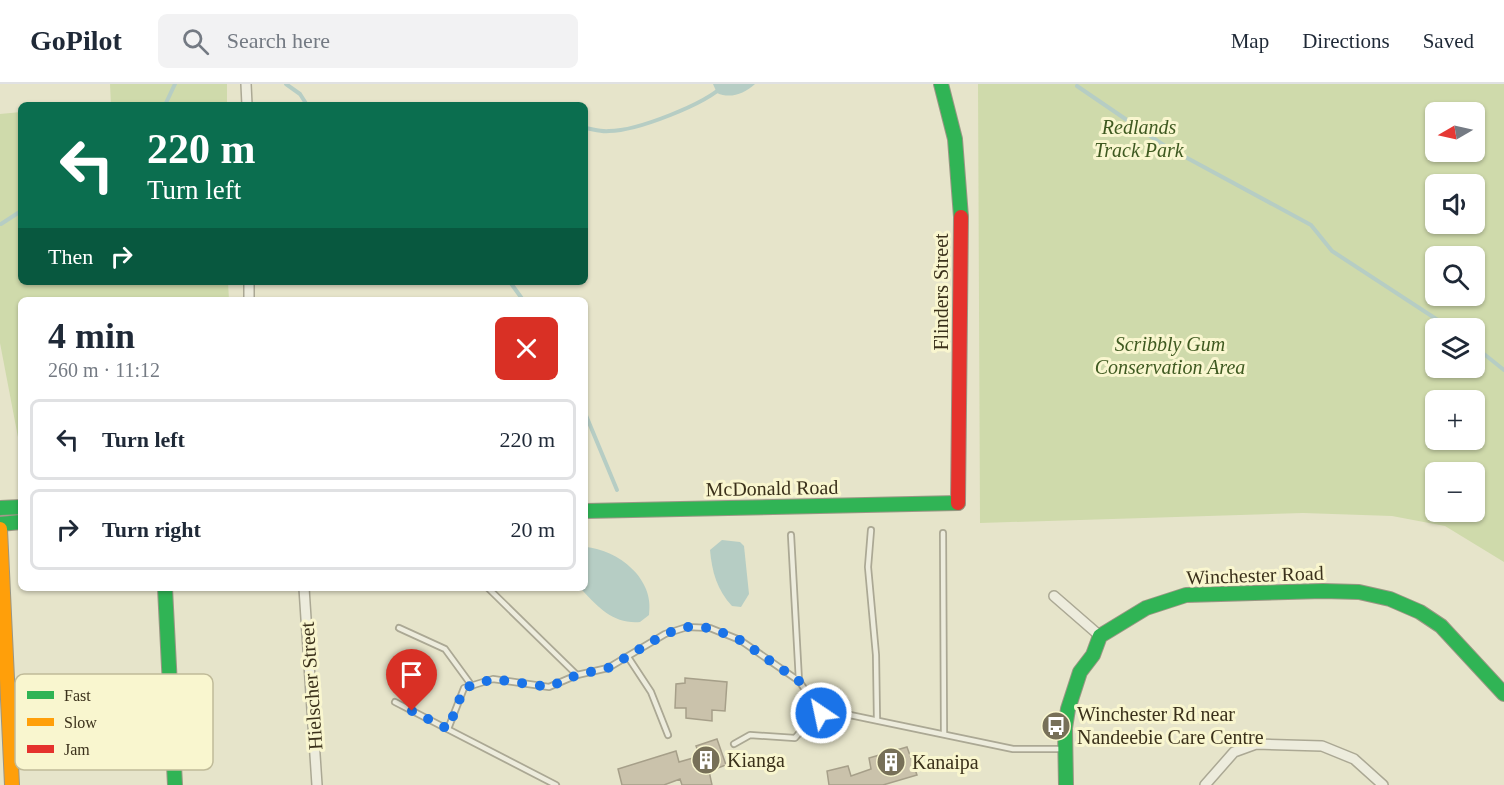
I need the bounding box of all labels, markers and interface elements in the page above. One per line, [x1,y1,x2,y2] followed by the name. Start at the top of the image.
[158,14,578,68] search box
[30,25,122,56] text: GoPilot
[179,25,212,58] icon: search
[227,28,330,53] text: Search here
[1231,29,1269,53] text: Map
[1302,29,1390,53] text: Directions
[1423,29,1474,53] text: Saved
[1425,102,1485,162] north arrow
[1425,102,1485,522] map controls
[1094,116,1185,161] park label: Redlands Track Park
[48,126,126,204] icon: left
[147,126,256,172] text: 220 m
[1425,174,1485,234] button: sound
[147,175,241,205] text: Turn left
[930,233,952,351] street label: Flinders Street
[105,240,138,273] icon: right
[48,244,93,269] text: Then
[1425,246,1485,306] button: search
[48,316,135,356] text: 4 min
[495,317,558,380] button: close
[1425,318,1485,378] button: layers
[1095,333,1245,378] park label: Scribbly Gum Conservation Area
[48,359,160,381] text: 260 m · 11:12
[1425,390,1485,450] button: +
[51,423,84,456] icon: left
[102,427,185,452] text: Turn left
[499,427,555,452] text: 220 m
[1425,462,1485,522] button: −
[705,476,839,500] street label: McDonald Road
[51,513,84,546] icon: right
[102,517,201,542] text: Turn right
[510,517,555,542] text: 20 m
[1186,562,1324,588] street label: Winchester Road
[296,621,326,751] street label: Hielscher Street
[386,649,437,711] pin
[395,658,428,691] icon: arrive
[15,674,213,770] legend
[789,681,853,745] position arrow
[64,687,91,704] text: Fast
[1077,703,1264,748] place label: Winchester Rd near Nandeebie Care Centre
[1040,710,1072,742] bus stop icon: Winchester Rd near Nandeebie Care Centre
[64,714,97,731] text: Slow
[64,741,90,758] text: Jam
[690,744,722,776] building icon: Kianga
[875,746,907,778] building icon: Kanaipa
[727,749,785,772] place label: Kianga
[912,751,979,774] place label: Kanaipa

